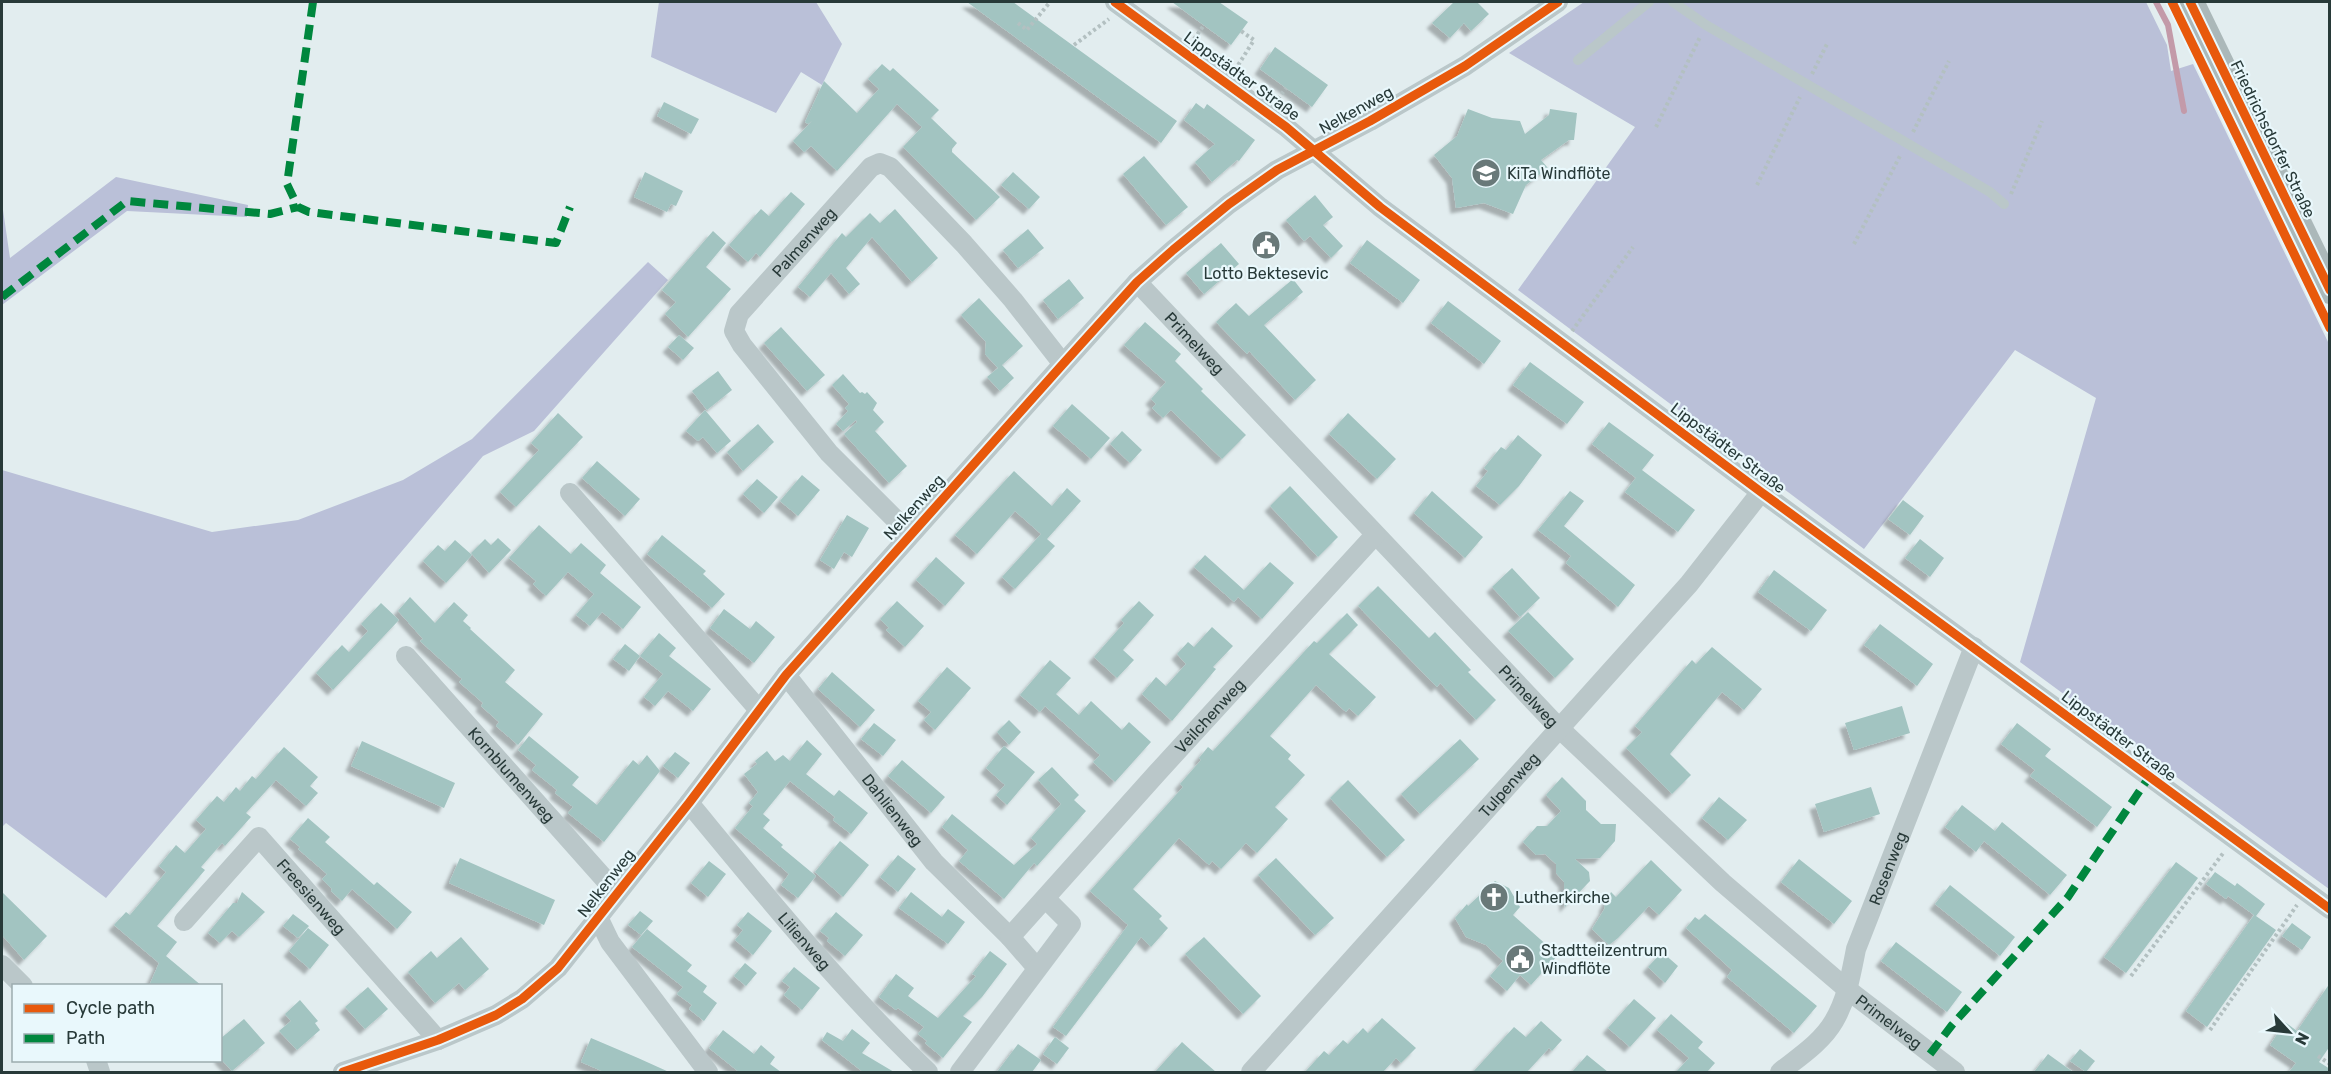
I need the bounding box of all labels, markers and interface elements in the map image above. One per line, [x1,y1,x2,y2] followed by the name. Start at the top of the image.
[1180,27,1304,125] street label: Lippstädter Straße
[2227,57,2319,221] street label: Friedrichsdorfer Straße
[1316,82,1396,138] street label: Nelkenweg
[1470,157,1502,189] school or university icon: KiTa Windflöte
[1507,164,1611,183] place label: KiTa Windflöte
[768,203,840,281] street label: Palmenweg
[1250,229,1282,261] public building icon: Lotto Bektesevic
[1203,264,1329,283] place label: Lotto Bektesevic
[1161,308,1229,378] street label: Primelweg
[1667,399,1789,497] street label: Lippstädter Straße
[880,470,948,544] street label: Nelkenweg
[1495,661,1563,731] street label: Primelweg
[1170,674,1248,757] street label: Veilchenweg
[2058,687,2180,785] street label: Lippstädter Straße
[464,723,559,826] street label: Kornblumenweg
[1475,748,1543,821] street label: Tulpenweg
[858,770,927,850] street label: Dahlienweg
[1865,829,1910,908] street label: Rosenweg
[573,845,639,921] street label: Nelkenweg
[273,855,350,938] street label: Freesienweg
[1478,881,1510,913] church icon: Lutherkirche
[1515,888,1610,907] place label: Lutherkirche
[774,908,835,974] street label: Lilienweg
[1541,941,1668,978] place label: Stadtteilzentrum Windflöte
[1504,943,1536,975] public building icon: Stadtteilzentrum Windflöte
[12,984,222,1062] legend
[1852,990,1926,1053] street label: Primelweg
[66,997,155,1019] text: Cycle path
[2259,1002,2319,1062] north arrow
[66,1027,105,1049] text: Path
[2291,1029,2313,1048] text: N

